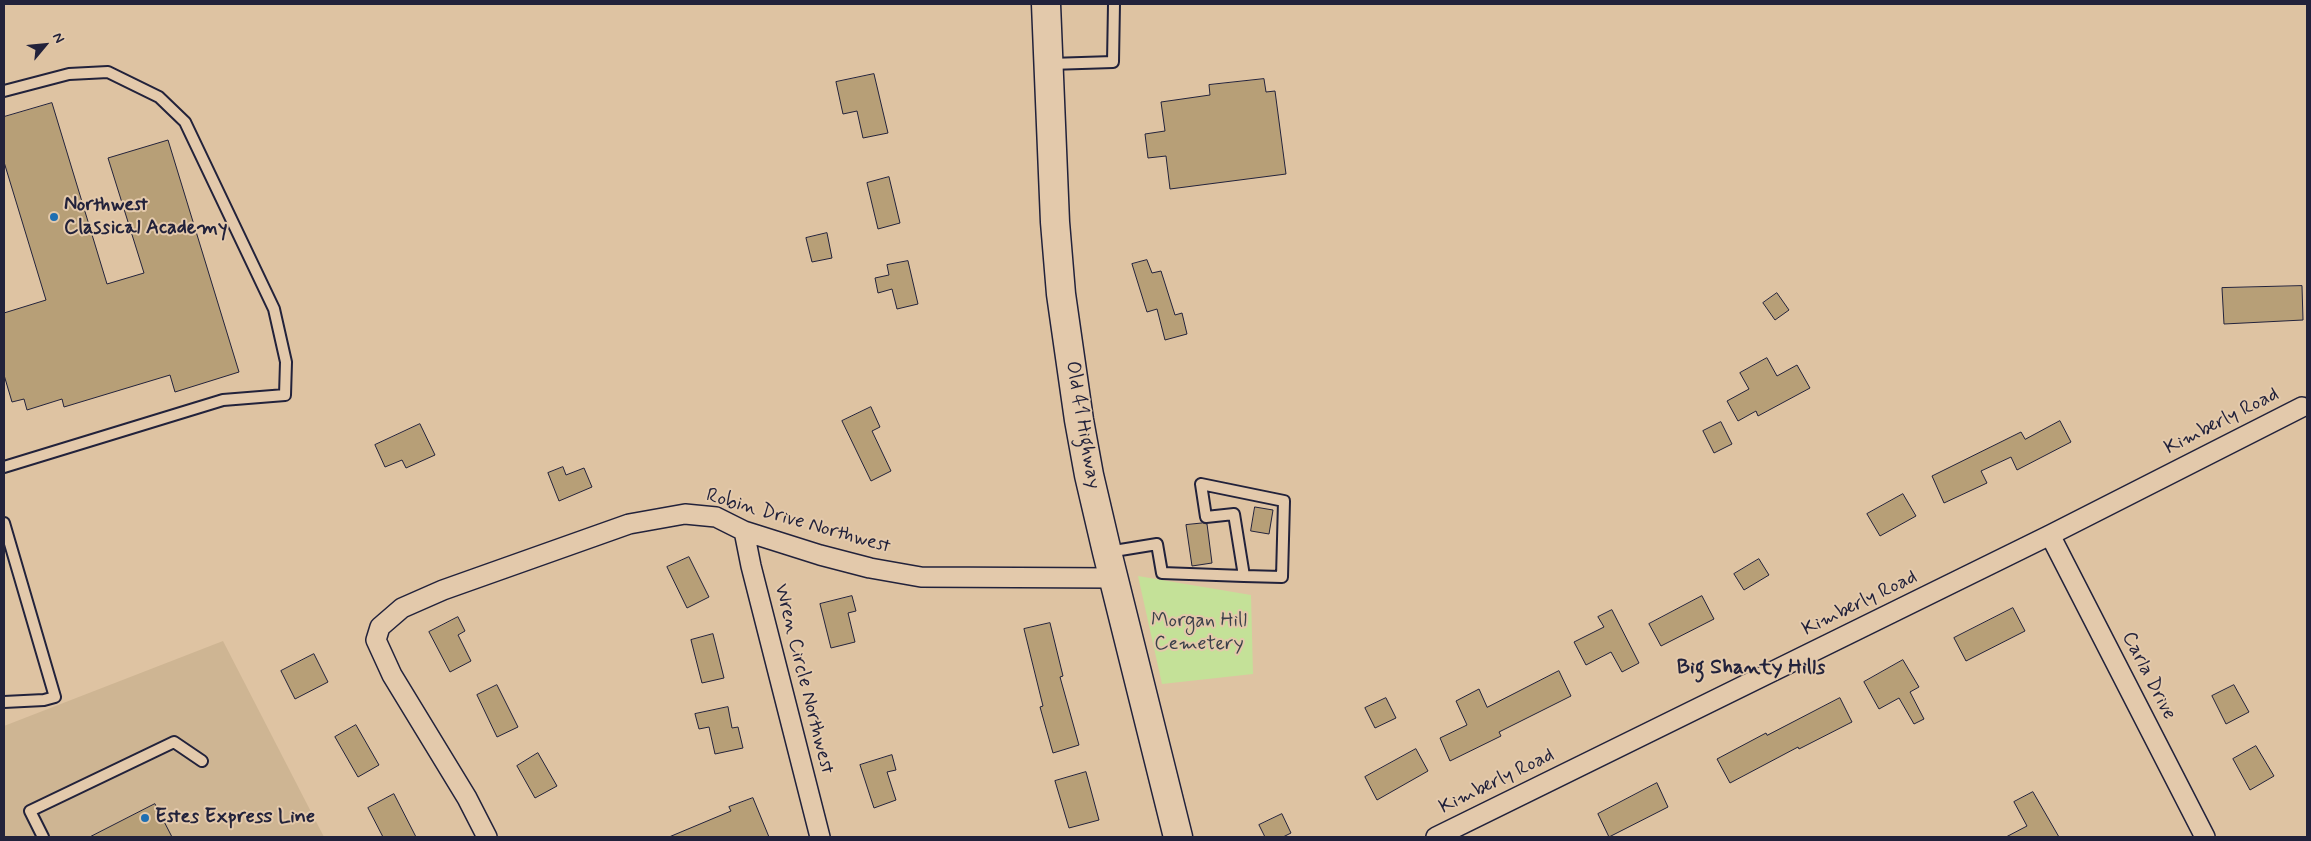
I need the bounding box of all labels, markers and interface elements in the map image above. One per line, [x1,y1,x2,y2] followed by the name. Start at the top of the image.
[20,20,70,70] north arrow
[48,30,68,46] text: N
[64,194,227,241] place label: Northwest Classical Academy
[48,211,60,223] marker: Northwest Classical Academy
[1059,359,1105,491] street label: Old 41 Highway
[2161,383,2283,461] street label: Kimberly Road
[703,484,893,560] street label: Robin Drive Northwest
[1799,566,1921,642] street label: Kimberly Road
[768,582,838,776] street label: Wren Circle Northwest
[1151,610,1247,657] park label: Morgan Hill Cemetery
[2116,628,2180,724] street label: Carla Drive
[1677,656,1825,682] district label: Big Shanty Hills
[1436,744,1558,820] street label: Kimberly Road
[155,806,315,830] place label: Estes Express Line
[139,812,151,824] marker: Estes Express Line

